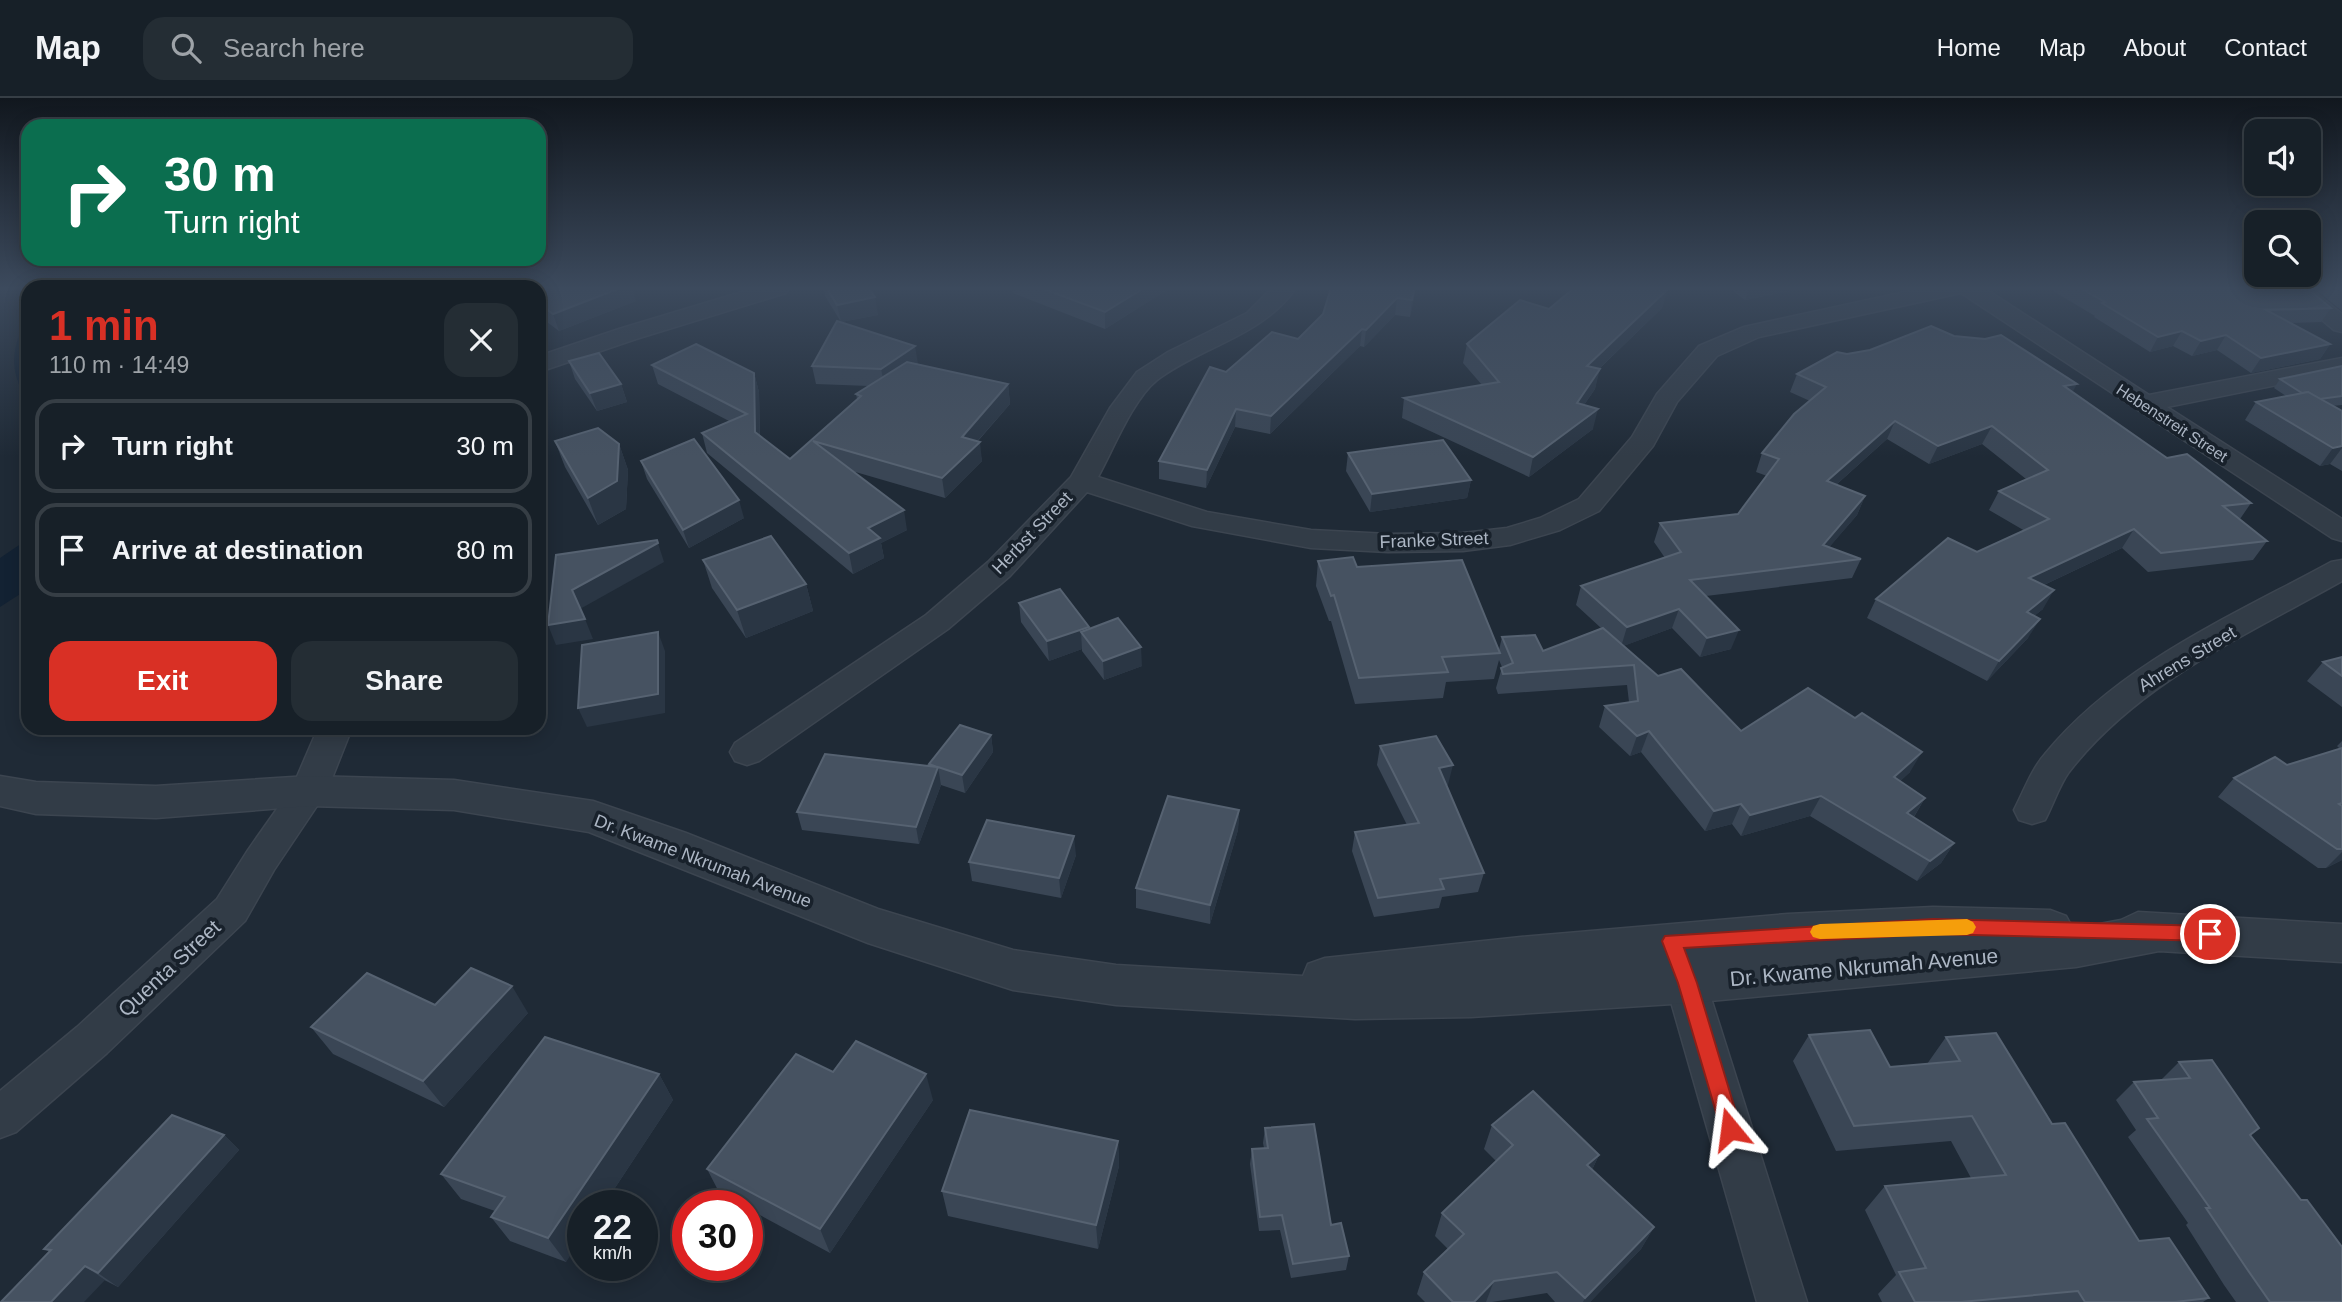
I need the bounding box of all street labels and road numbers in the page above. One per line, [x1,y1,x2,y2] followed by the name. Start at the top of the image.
[2113,381,2231,466] street label: Hebenstreit Street
[988,488,1076,578] street label: Herbst Street
[1379,528,1489,552] street label: Franke Street
[2135,622,2239,696] street label: Ahrens Street
[592,810,814,912] street label: Dr. Kwame Nkrumah Avenue
[113,915,225,1021] street label: Quenta Street
[1729,944,1999,990] street label: Dr. Kwame Nkrumah Avenue

